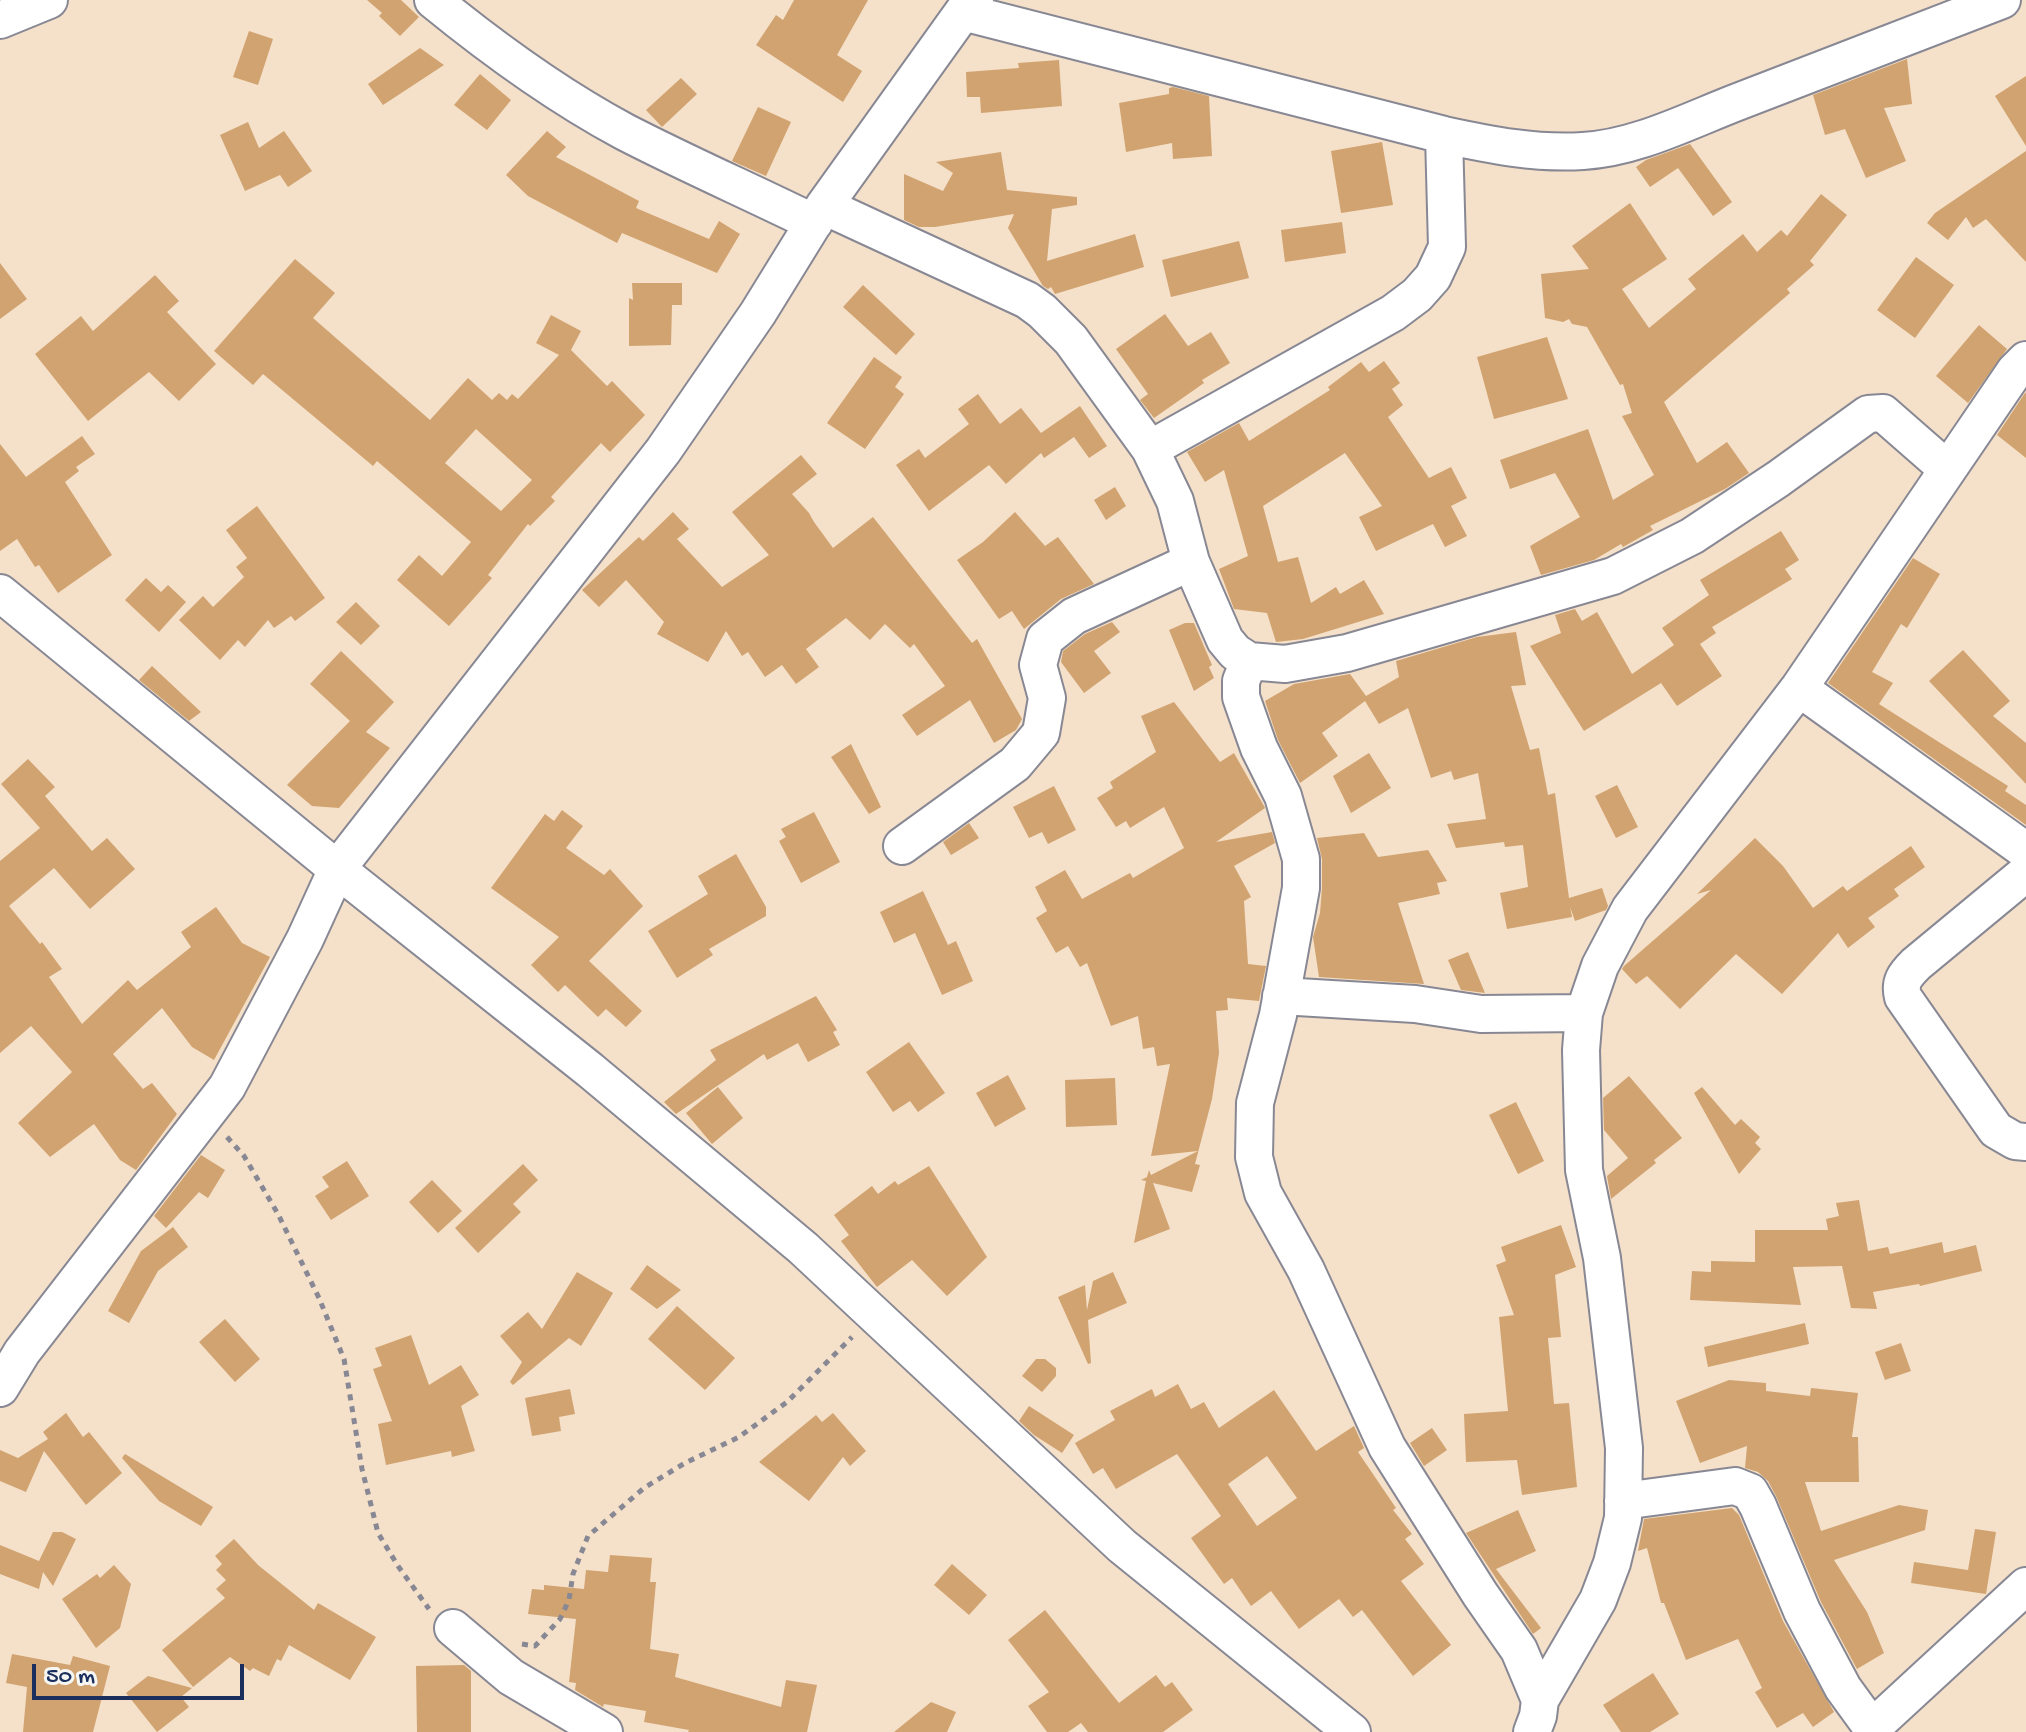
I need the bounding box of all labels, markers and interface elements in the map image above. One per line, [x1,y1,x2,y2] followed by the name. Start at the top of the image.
[36,1648,248,1698] scale bar
[46,1663,95,1692] text: 50 m

